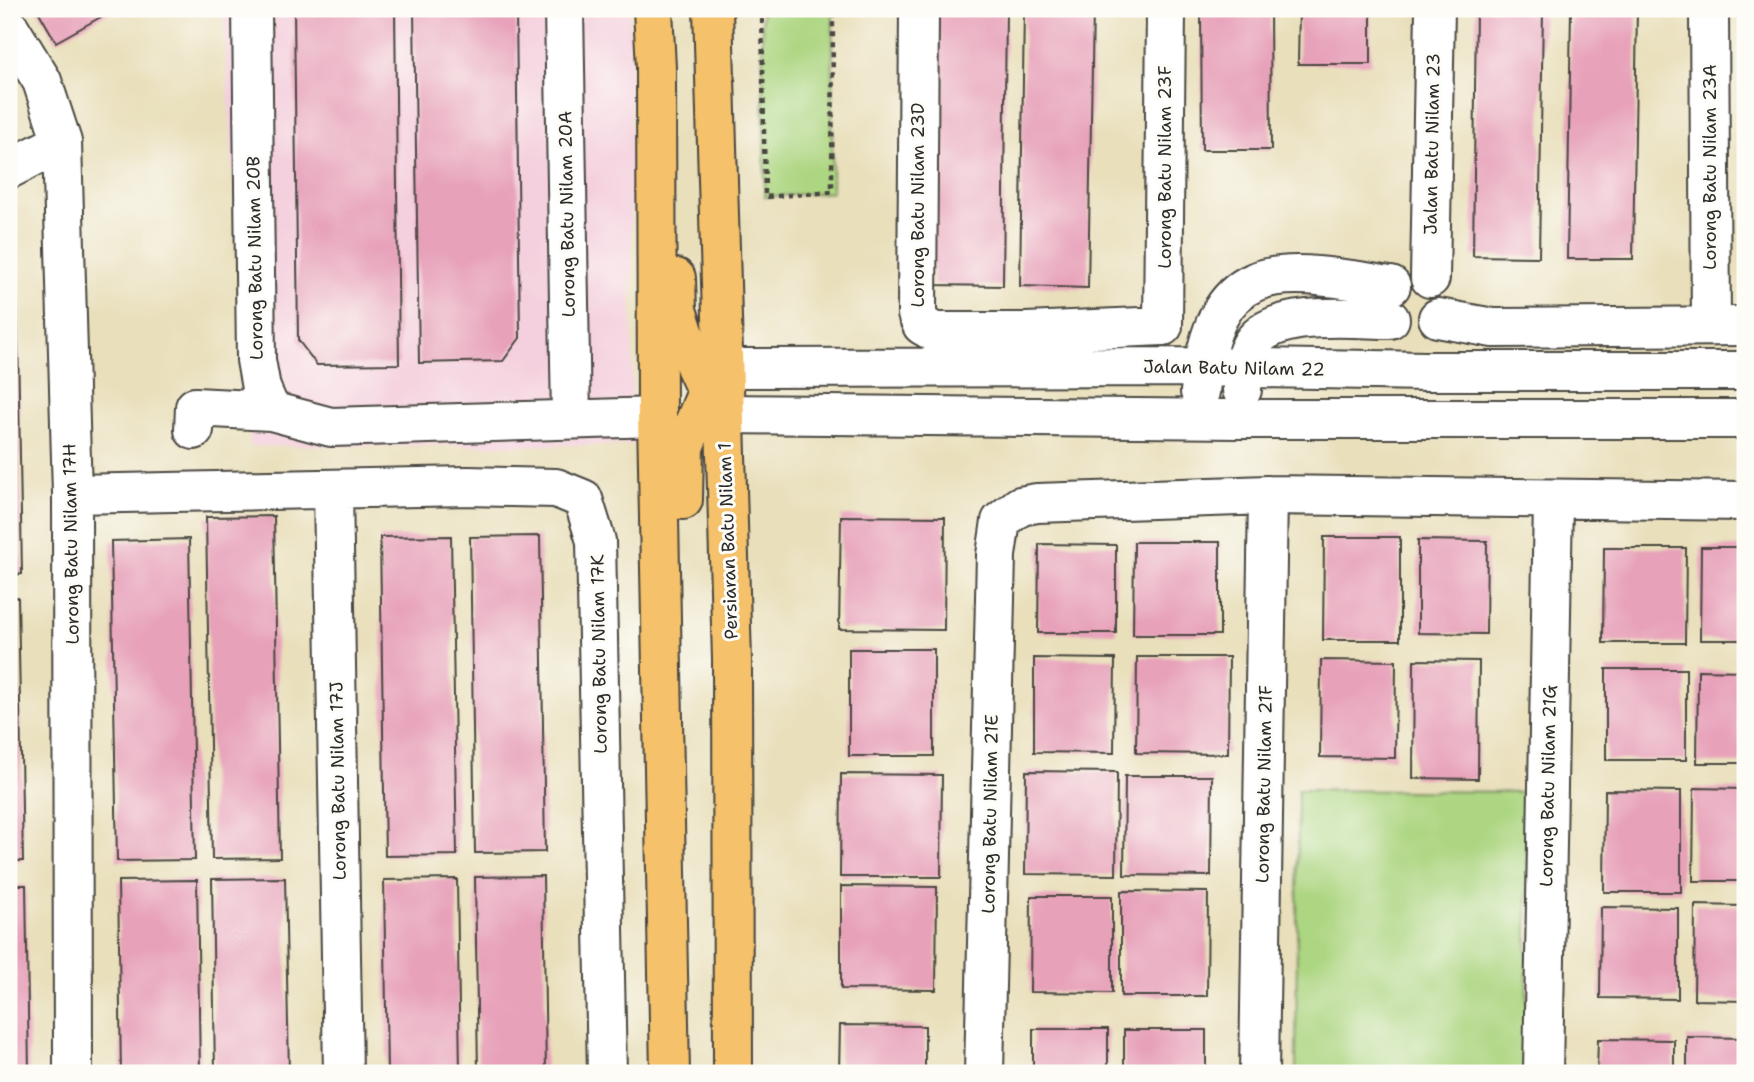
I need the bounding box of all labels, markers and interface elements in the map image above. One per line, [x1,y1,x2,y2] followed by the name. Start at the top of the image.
[1418,53,1446,235] street label: Jalan Batu Nilam 23
[1698,64,1722,270] street label: Lorong Batu Nilam 23A
[1153,65,1177,269] street label: Lorong Batu Nilam 23F
[906,102,930,307] street label: Lorong Batu Nilam 23D
[553,111,581,317] street label: Lorong Batu Nilam 20A
[241,156,269,360] street label: Lorong Batu Nilam 20B
[1143,354,1325,382] street label: Jalan Batu Nilam 22
[713,442,743,640] street label: Persiaran Batu Nilam 1
[57,443,85,645] street label: Lorong Batu Nilam 17H
[585,554,613,754] street label: Lorong Batu Nilam 17K
[324,681,352,881] street label: Lorong Batu Nilam 17J
[1250,685,1278,883] street label: Lorong Batu Nilam 21F
[1534,685,1562,887] street label: Lorong Batu Nilam 21G
[976,714,1004,914] street label: Lorong Batu Nilam 21E

